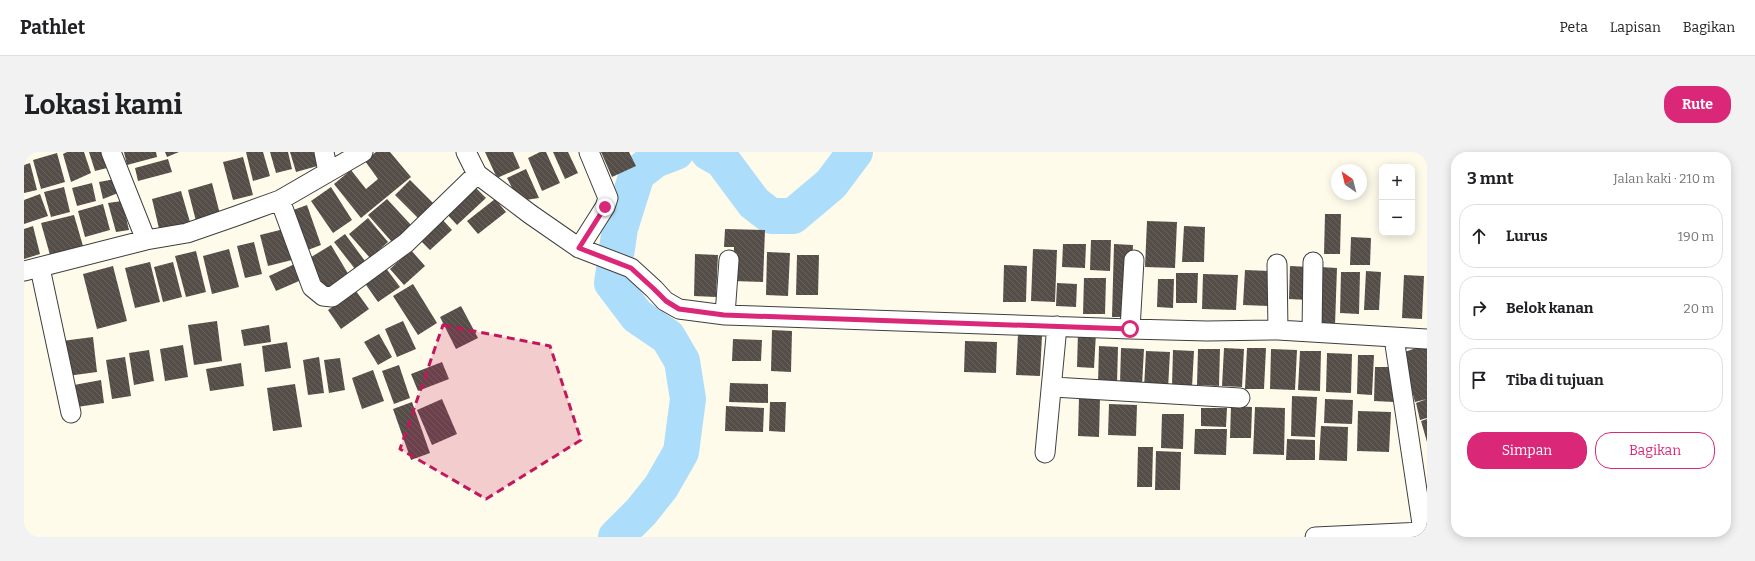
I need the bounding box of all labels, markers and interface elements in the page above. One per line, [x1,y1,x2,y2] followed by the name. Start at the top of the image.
[20,16,85,39] text: Pathlet
[1559,19,1588,36] text: Peta
[1610,19,1661,36] text: Lapisan
[1683,19,1735,36] text: Bagikan
[1664,86,1731,123] button: Rute
[24,88,182,121] text: Lokasi kami
[1331,164,1367,200] north arrow
[1379,164,1415,236] map controls
[1379,164,1415,200] button: +
[1467,168,1514,189] text: 3 mnt
[1614,171,1715,186] text: Jalan kaki · 210 m
[596,198,614,216] route end
[1379,200,1415,236] button: −
[1468,225,1490,247] icon: ahead
[1506,227,1548,245] text: Lurus
[1678,229,1714,244] text: 190 m
[1468,297,1490,319] icon: right
[1506,299,1594,317] text: Belok kanan
[1684,301,1714,316] text: 20 m
[1121,320,1139,338] route start
[1468,369,1490,391] icon: arrive
[1506,371,1604,389] text: Tiba di tujuan
[1467,432,1587,469] button: Simpan
[1595,432,1715,469] button: Bagikan

